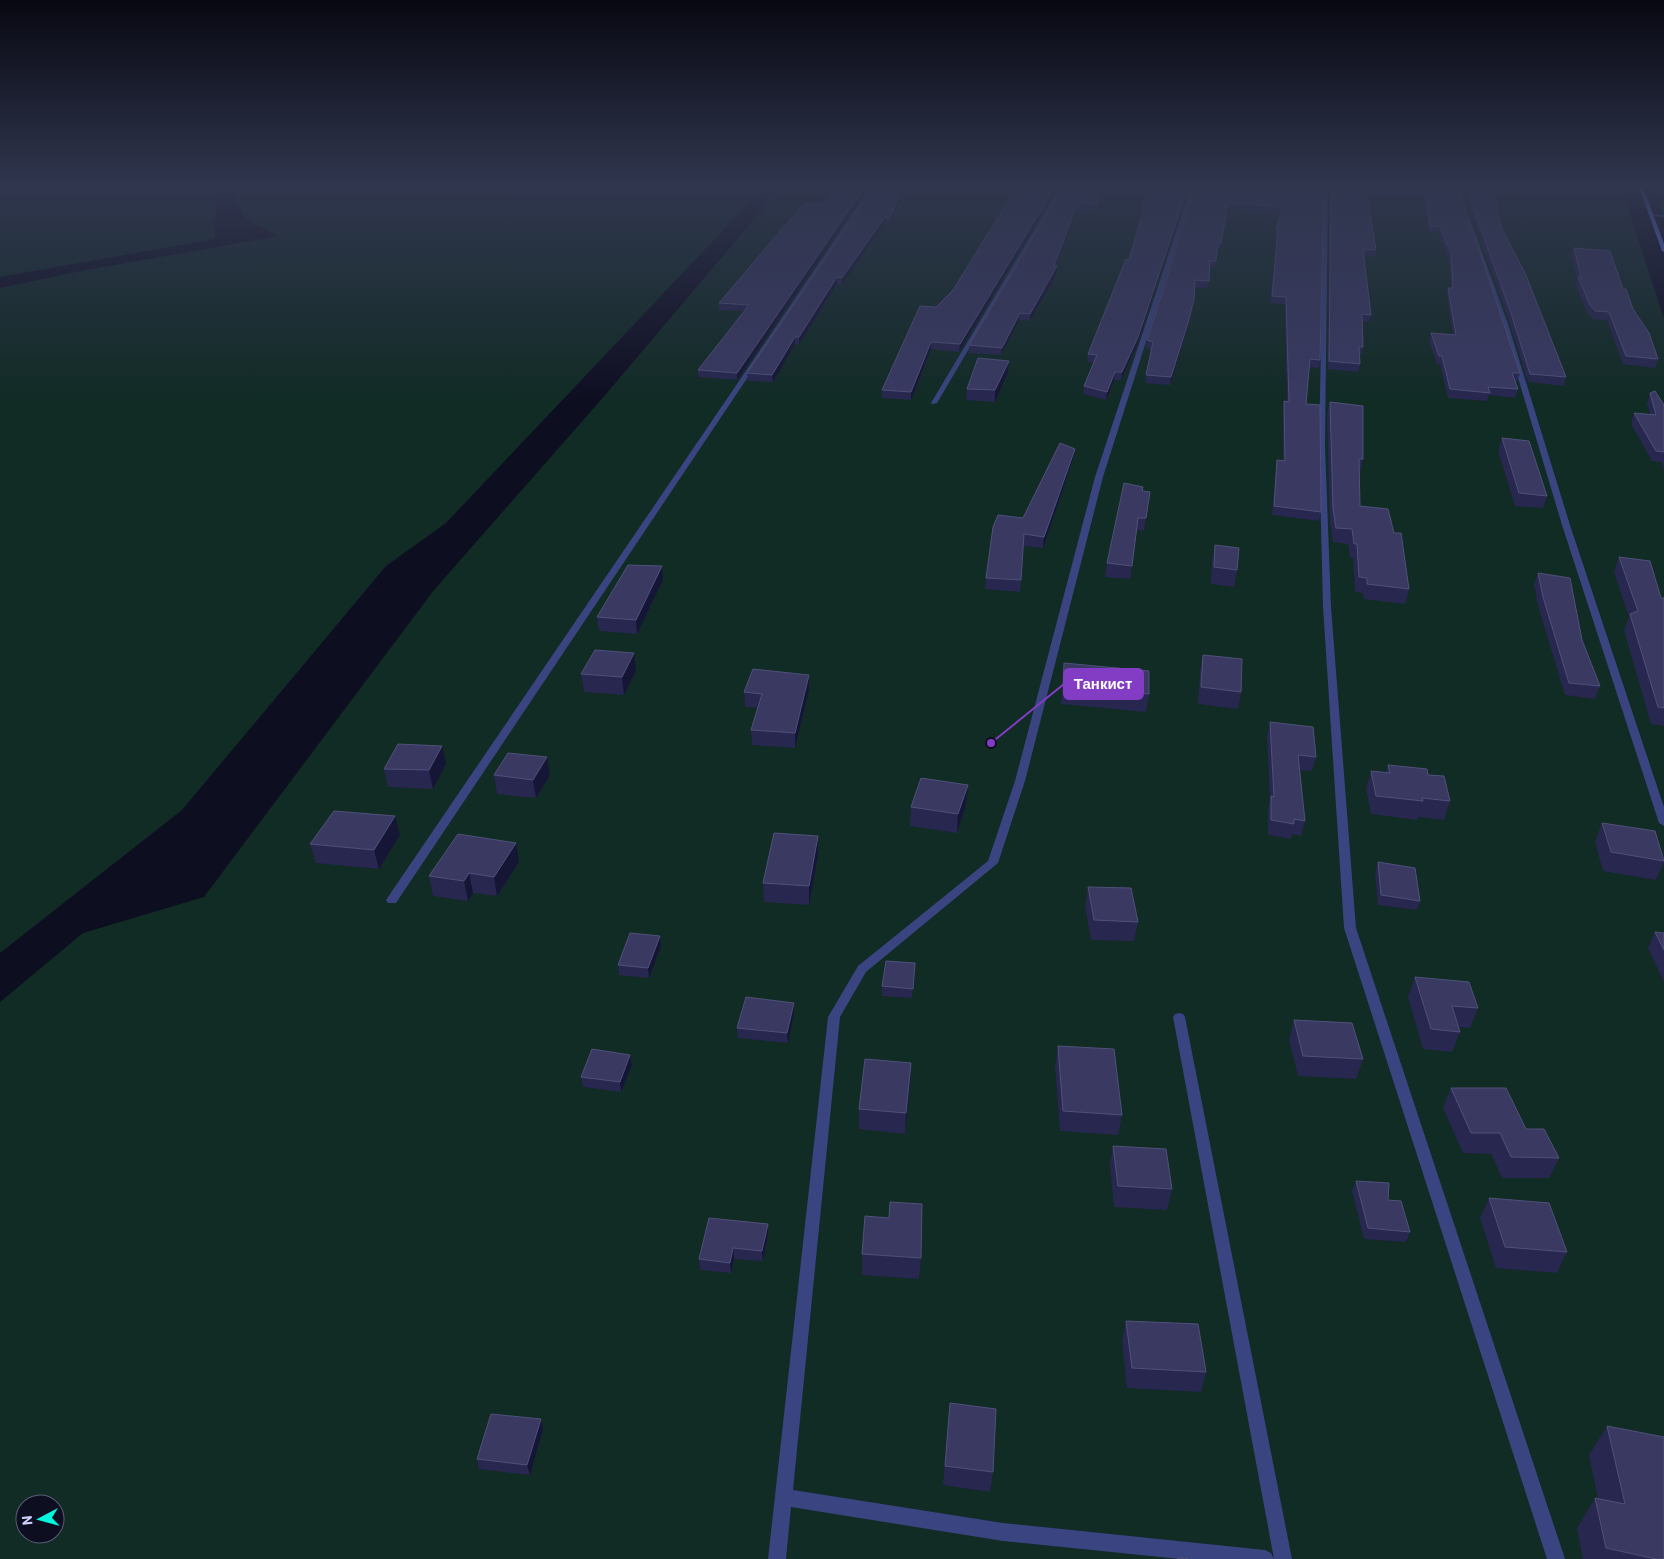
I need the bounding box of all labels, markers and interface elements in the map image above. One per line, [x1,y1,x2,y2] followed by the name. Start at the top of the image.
[1064,669,1143,699] callout: Танкист
[1074,674,1132,692] text: Танкист
[15,1494,65,1544] north arrow
[18,1515,36,1526] text: N

